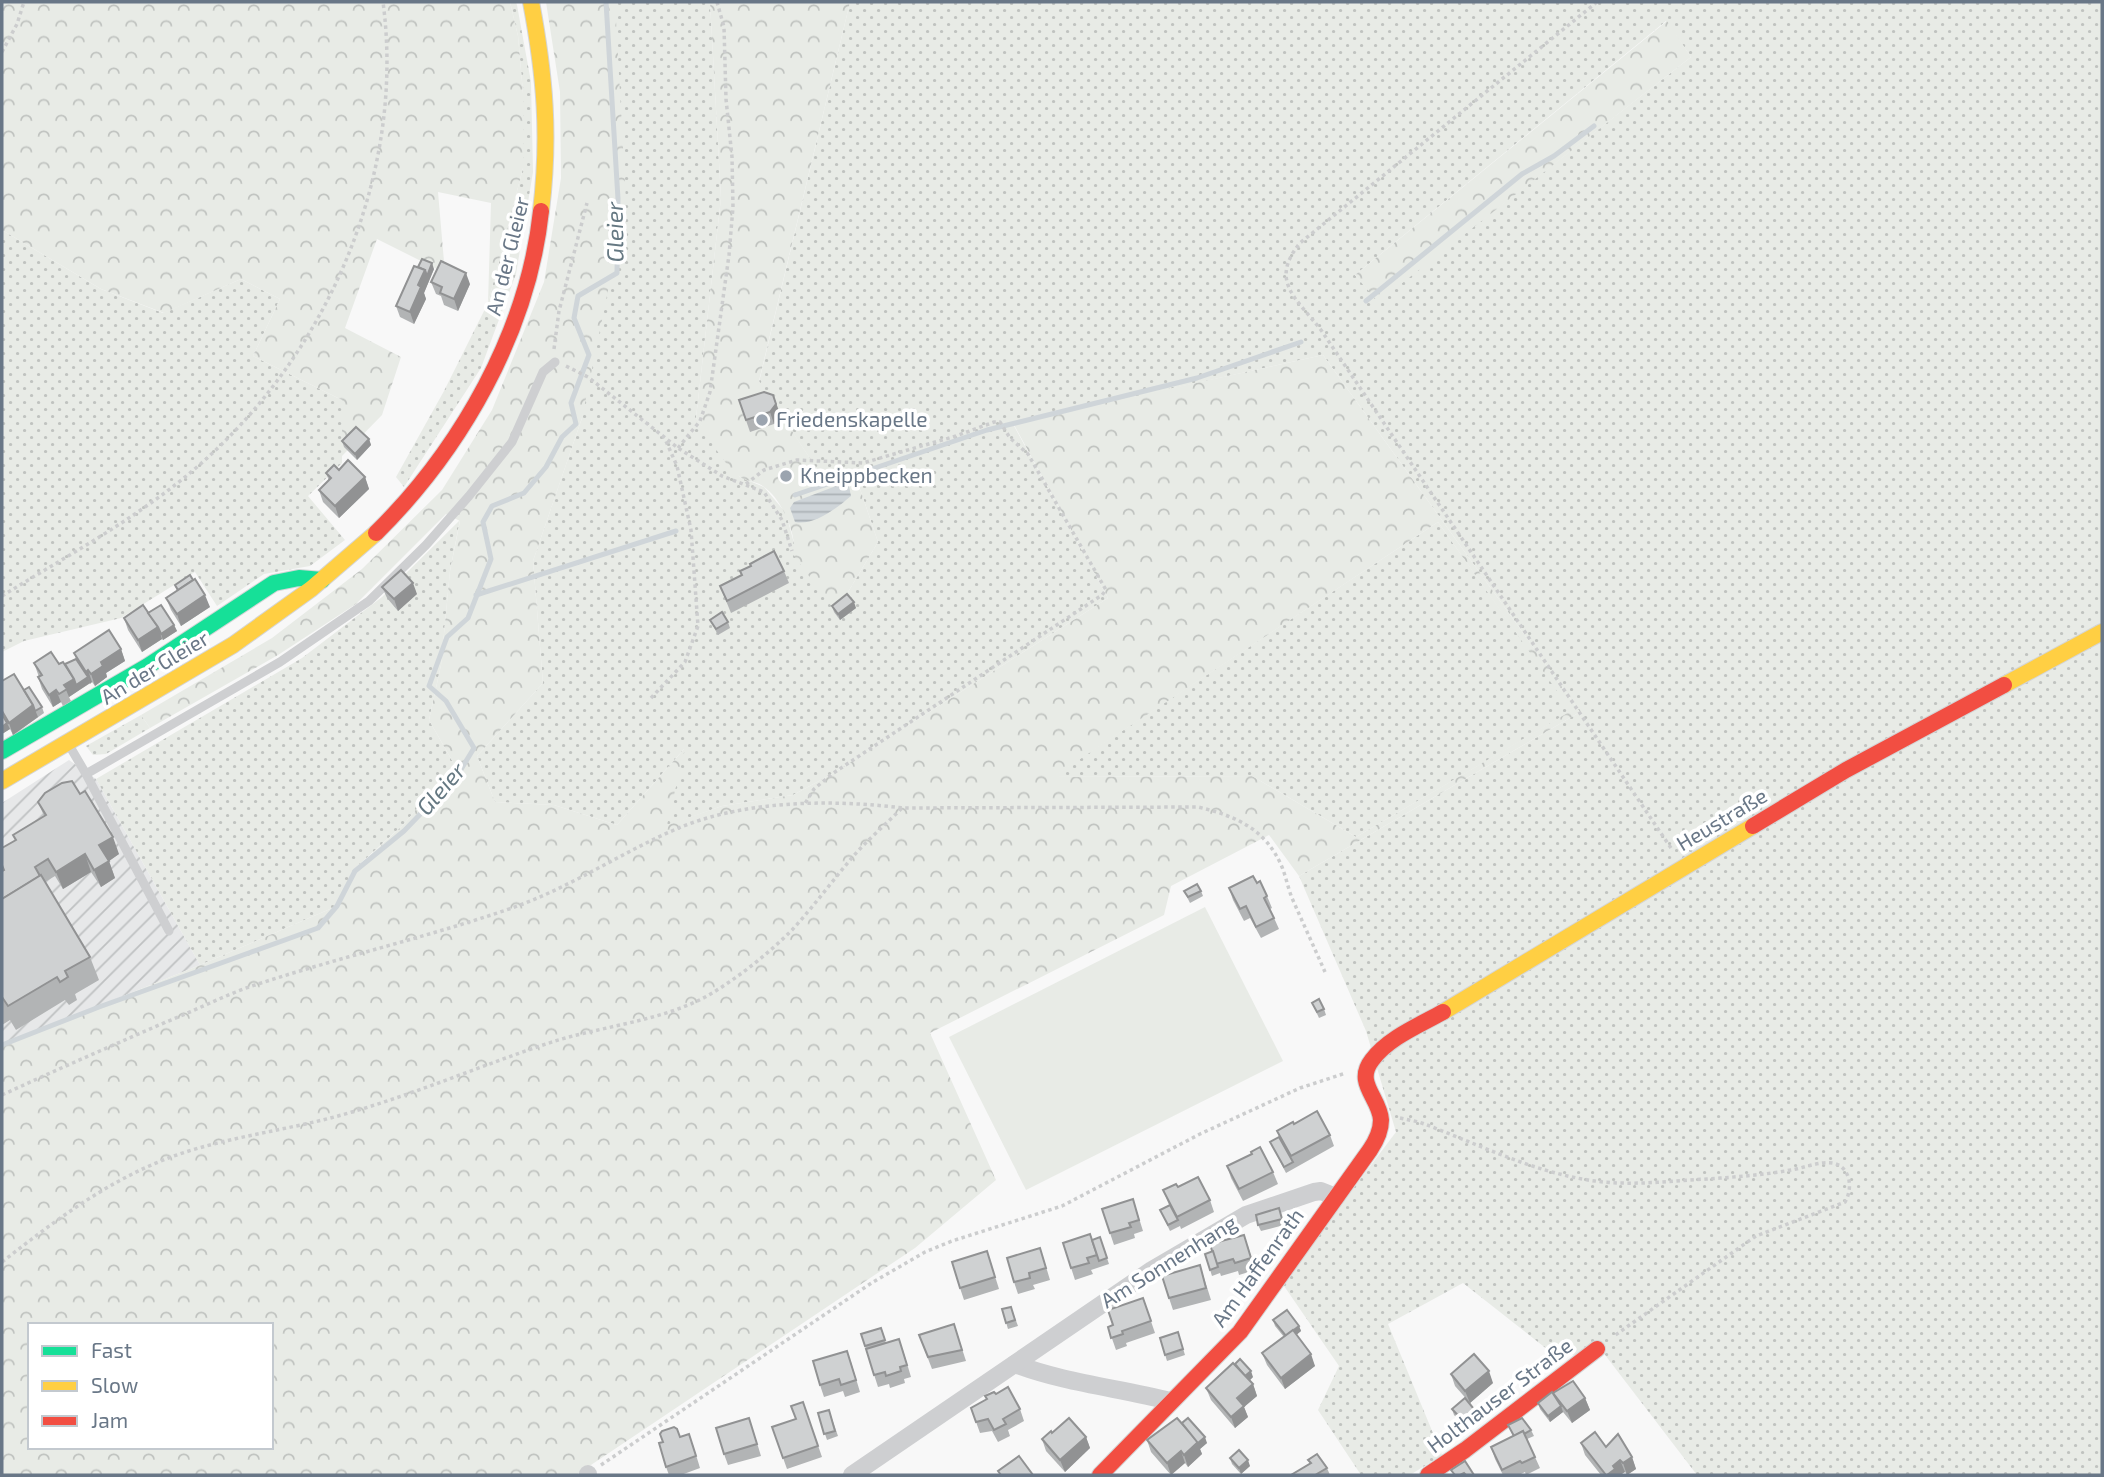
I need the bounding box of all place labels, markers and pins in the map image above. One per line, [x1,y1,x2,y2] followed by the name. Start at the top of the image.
[776,406,927,431] place label: Friedenskapelle
[754,412,770,428] marker: Friedenskapelle
[800,462,933,487] place label: Kneippbecken
[778,468,794,484] marker: Kneippbecken

